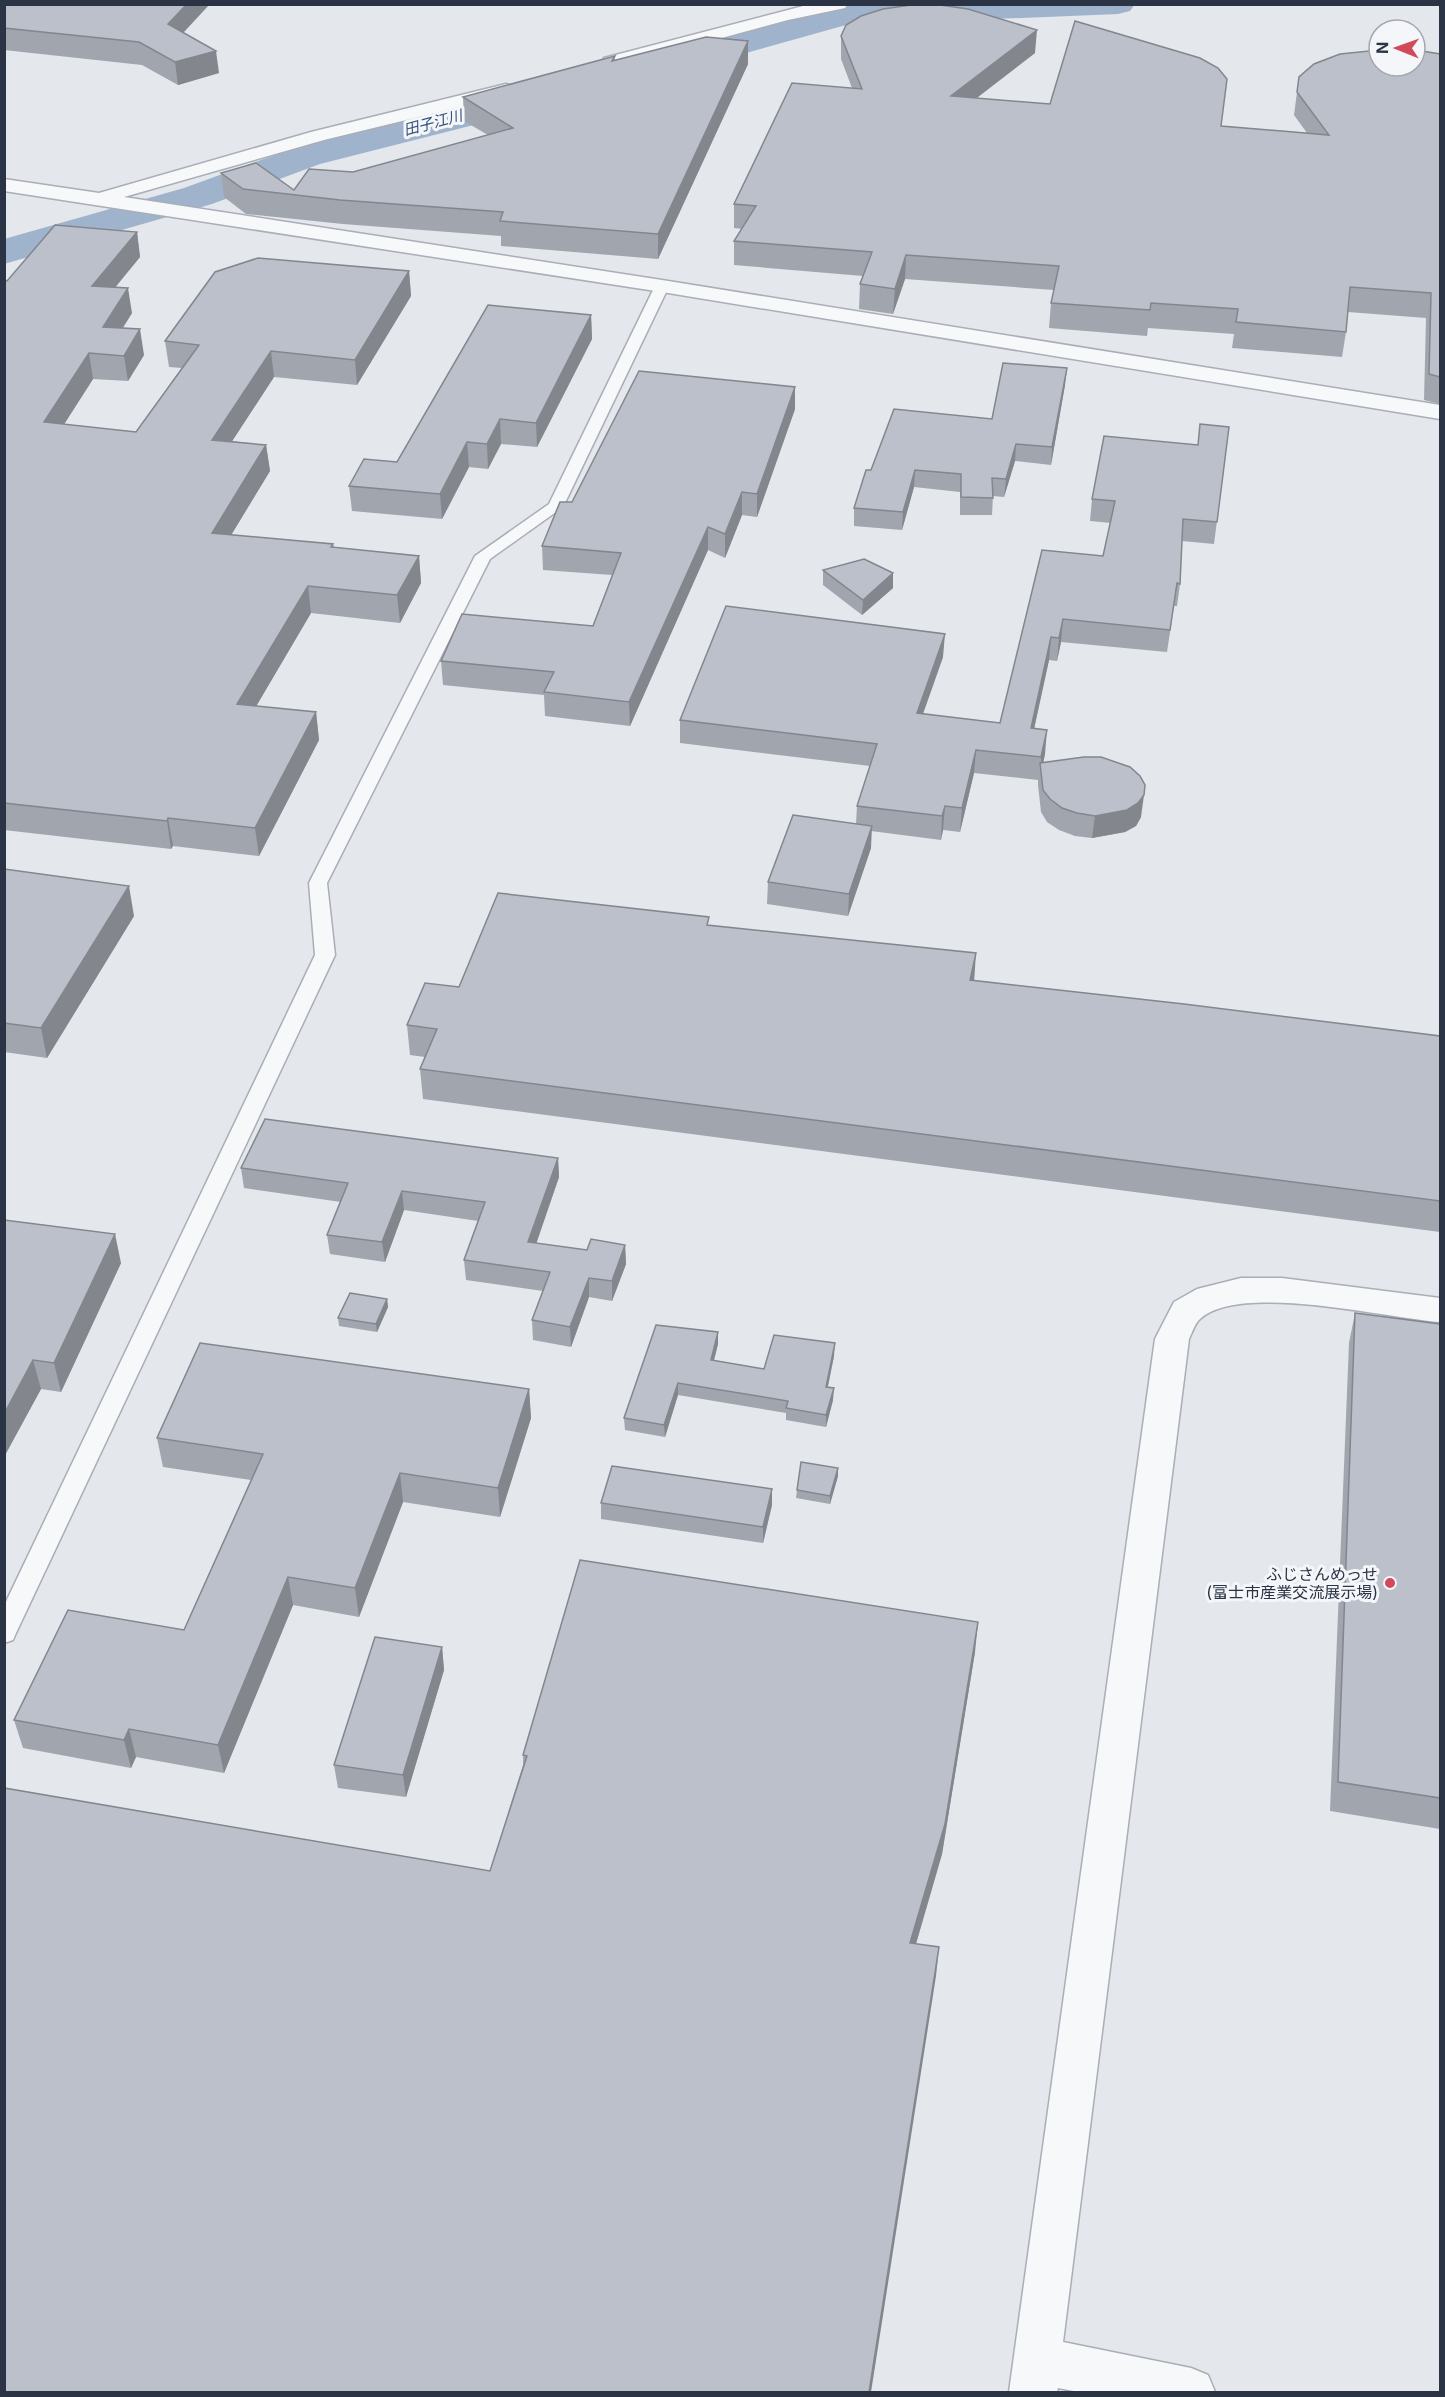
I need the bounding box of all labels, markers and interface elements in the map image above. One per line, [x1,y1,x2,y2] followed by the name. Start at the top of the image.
[1367,18,1427,78] north arrow
[1372,41,1392,54] text: N
[401,105,466,139] water label: 田子江川
[1206,1564,1378,1602] place label: ふじさんめっせ (富士市産業交流展示場)
[1383,1576,1397,1590] marker: ふじさんめっせ (富士市産業交流展示場)

